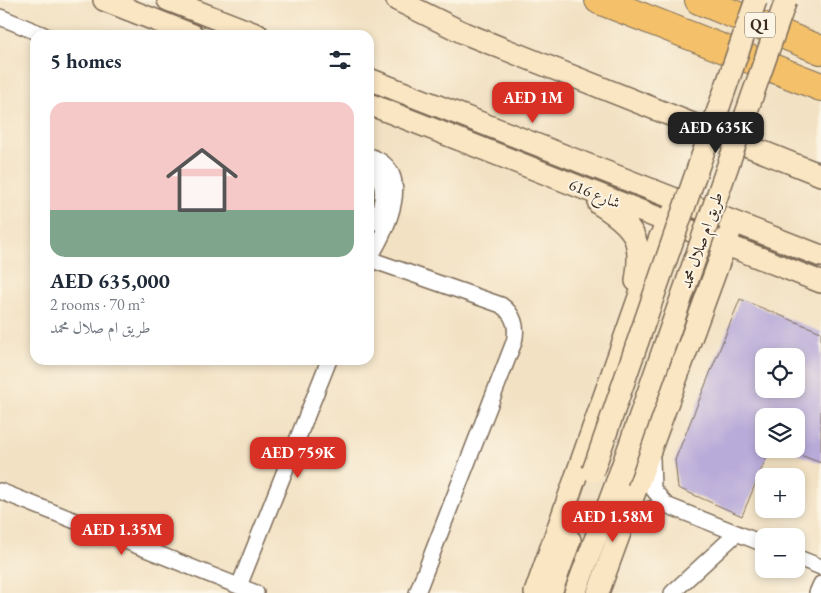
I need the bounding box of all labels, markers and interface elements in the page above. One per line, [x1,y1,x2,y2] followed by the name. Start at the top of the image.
[745,12,775,38] road number: Q1
[326,46,354,74] icon: filters
[50,47,122,74] text: 5 homes
[492,82,574,124] pin: AED 1M
[503,87,563,108] text: AED 1M
[664,112,768,154] pin: AED 635K
[679,117,753,138] text: AED 635K
[157,135,247,225] icon: home
[565,174,624,216] street label: شارع 616
[675,189,732,292] street label: طريق ام صلال محمد
[50,267,170,294] text: AED 635,000
[50,294,145,315] text: 2 rooms · 70 m²
[50,317,151,338] text: طريق ام صلال محمد
[755,348,805,578] map controls
[755,348,805,398] button: locate
[755,408,805,458] button: layers
[246,436,350,479] pin: AED 759K
[261,442,335,463] text: AED 759K
[755,468,805,518] button: +
[556,500,670,543] pin: AED 1.58M
[573,506,653,527] text: AED 1.58M
[65,514,179,556] pin: AED 1.35M
[82,519,162,540] text: AED 1.35M
[755,528,805,578] button: −

